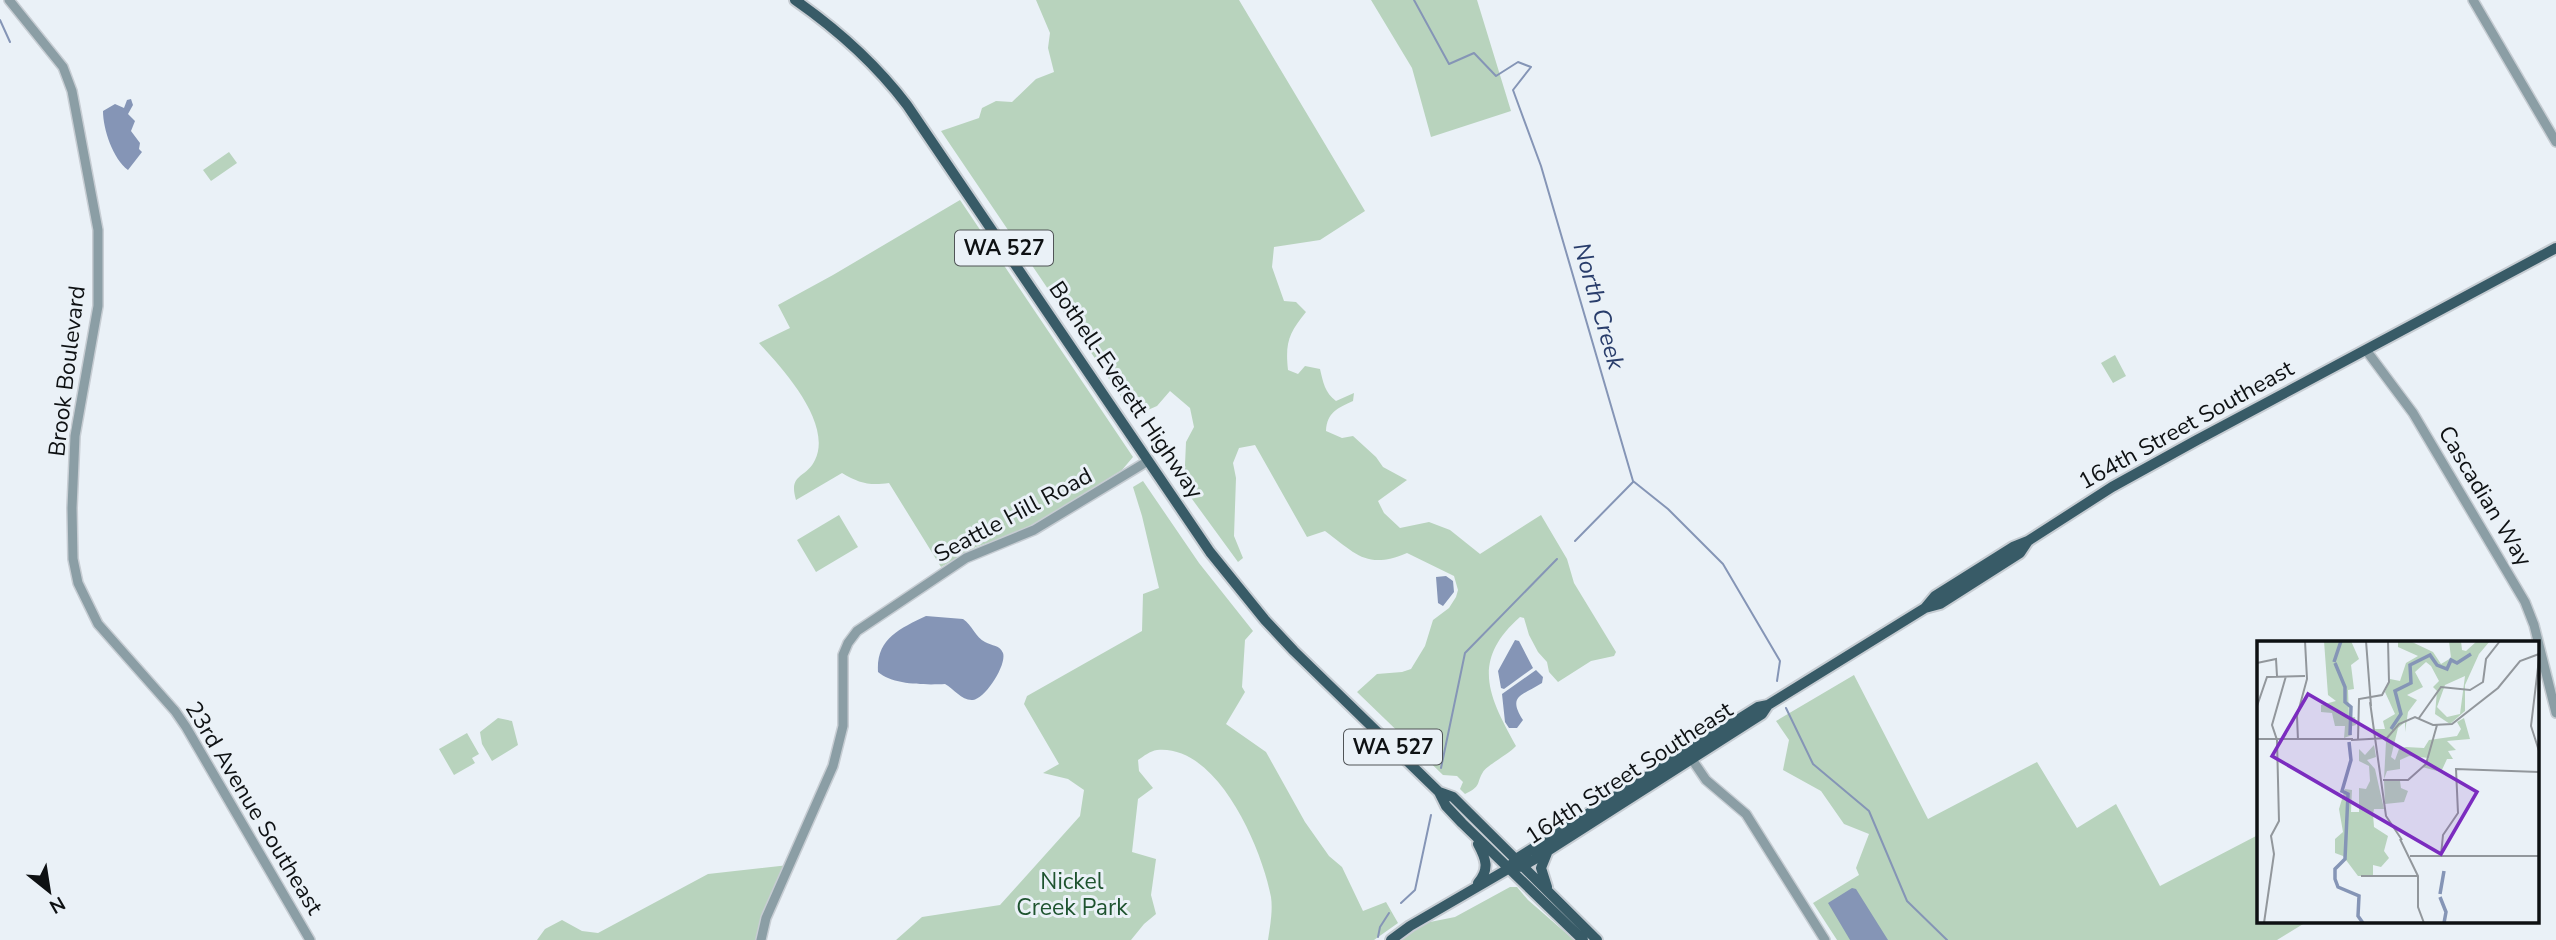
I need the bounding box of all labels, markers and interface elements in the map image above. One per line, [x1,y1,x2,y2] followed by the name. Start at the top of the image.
[955,230,1053,266] road number: WA 527
[1566,239,1633,374] water label: North Creek
[1042,275,1211,505] street label: Bothell-Everett Highway
[41,284,93,458] street label: Brook Boulevard
[2073,352,2300,497] street label: 164th Street Southeast
[2431,420,2539,572] street label: Cascadian Way
[928,460,1098,570] street label: Seattle Hill Road
[2257,641,2538,922] inset map
[1519,694,1739,852] street label: 164th Street Southeast
[178,696,330,921] street label: 23rd Avenue Southeast
[1344,730,1442,764] road number: WA 527
[14,856,84,926] north arrow
[1016,866,1128,923] park label: Nickel Creek Park
[44,890,70,920] text: N

